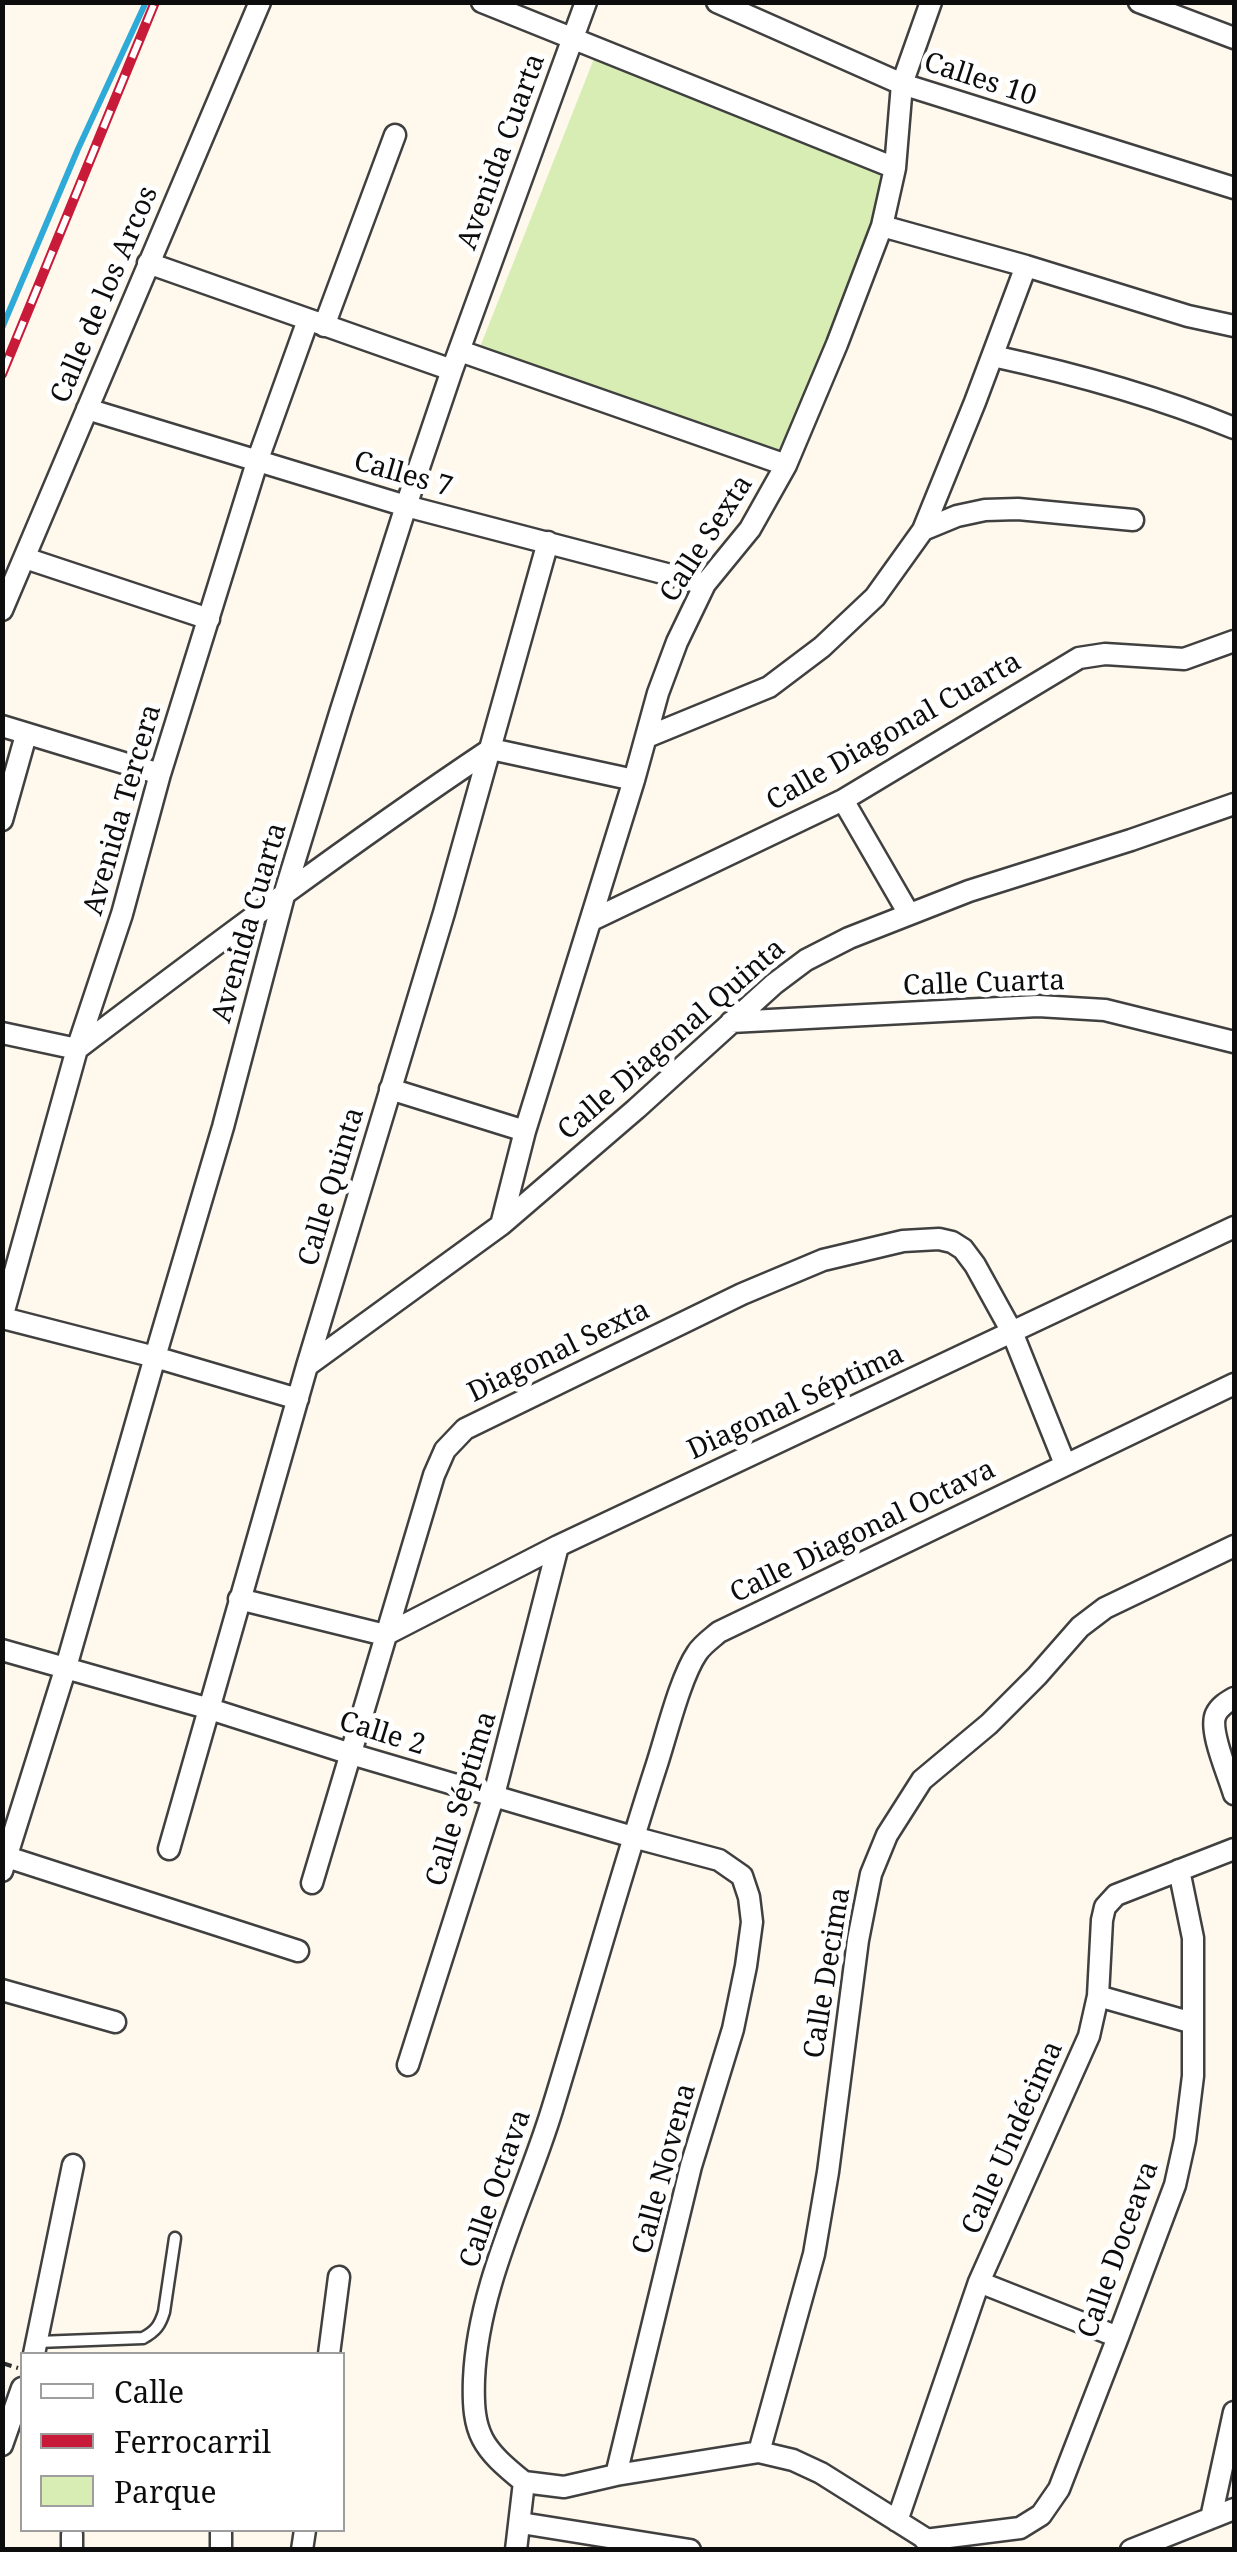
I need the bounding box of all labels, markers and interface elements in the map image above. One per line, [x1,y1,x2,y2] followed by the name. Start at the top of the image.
[919,46,1041,114] street label: Calles 10
[451,49,553,255] street label: Avenida Cuarta
[44,182,166,408] street label: Calle de los Arcos
[350,445,456,505] street label: Calles 7
[654,469,760,609] street label: Calle Sexta
[761,645,1027,819] street label: Calle Diagonal Cuarta
[77,701,169,919] street label: Avenida Tercera
[205,819,295,1027] street label: Avenida Cuarta
[552,932,792,1148] street label: Calle Diagonal Quinta
[902,964,1066,1004] street label: Calle Cuarta
[292,1104,372,1270] street label: Calle Quinta
[463,1293,655,1411] street label: Diagonal Sexta
[683,1338,909,1468] street label: Diagonal Séptima
[725,1453,1001,1611] street label: Calle Diagonal Octava
[335,1705,429,1763] street label: Calle 2
[419,1708,505,1890] street label: Calle Séptima
[798,1885,858,2061] street label: Calle Decima
[955,2036,1071,2240] street label: Calle Undécima
[626,2080,704,2258] street label: Calle Novena
[453,2106,539,2272] street label: Calle Octava
[1071,2157,1167,2343] street label: Calle Doceava
[20,2352,345,2532] legend
[114,2371,184,2412] text: Calle
[114,2421,271,2462] text: Ferrocarril
[114,2471,217,2512] text: Parque

